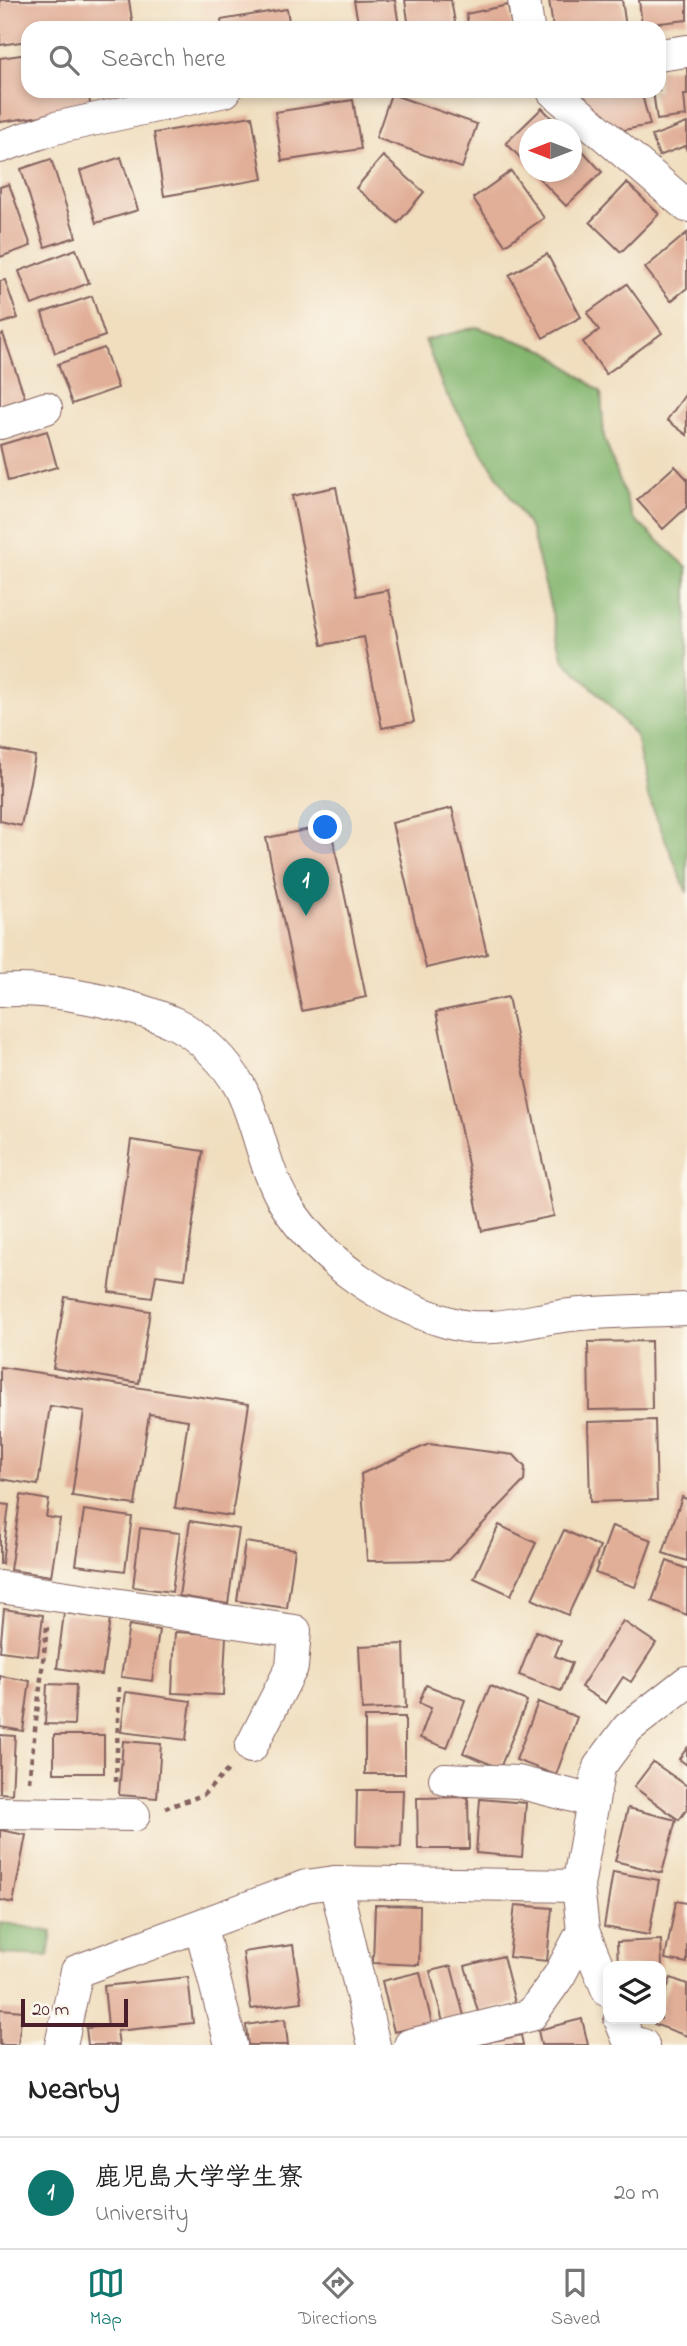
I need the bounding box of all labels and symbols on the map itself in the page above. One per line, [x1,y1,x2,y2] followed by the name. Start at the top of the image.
[519,119,582,182] north arrow
[308,810,342,844] your location
[283,858,329,916] pin: 1
[21,1996,128,2028] scale bar

